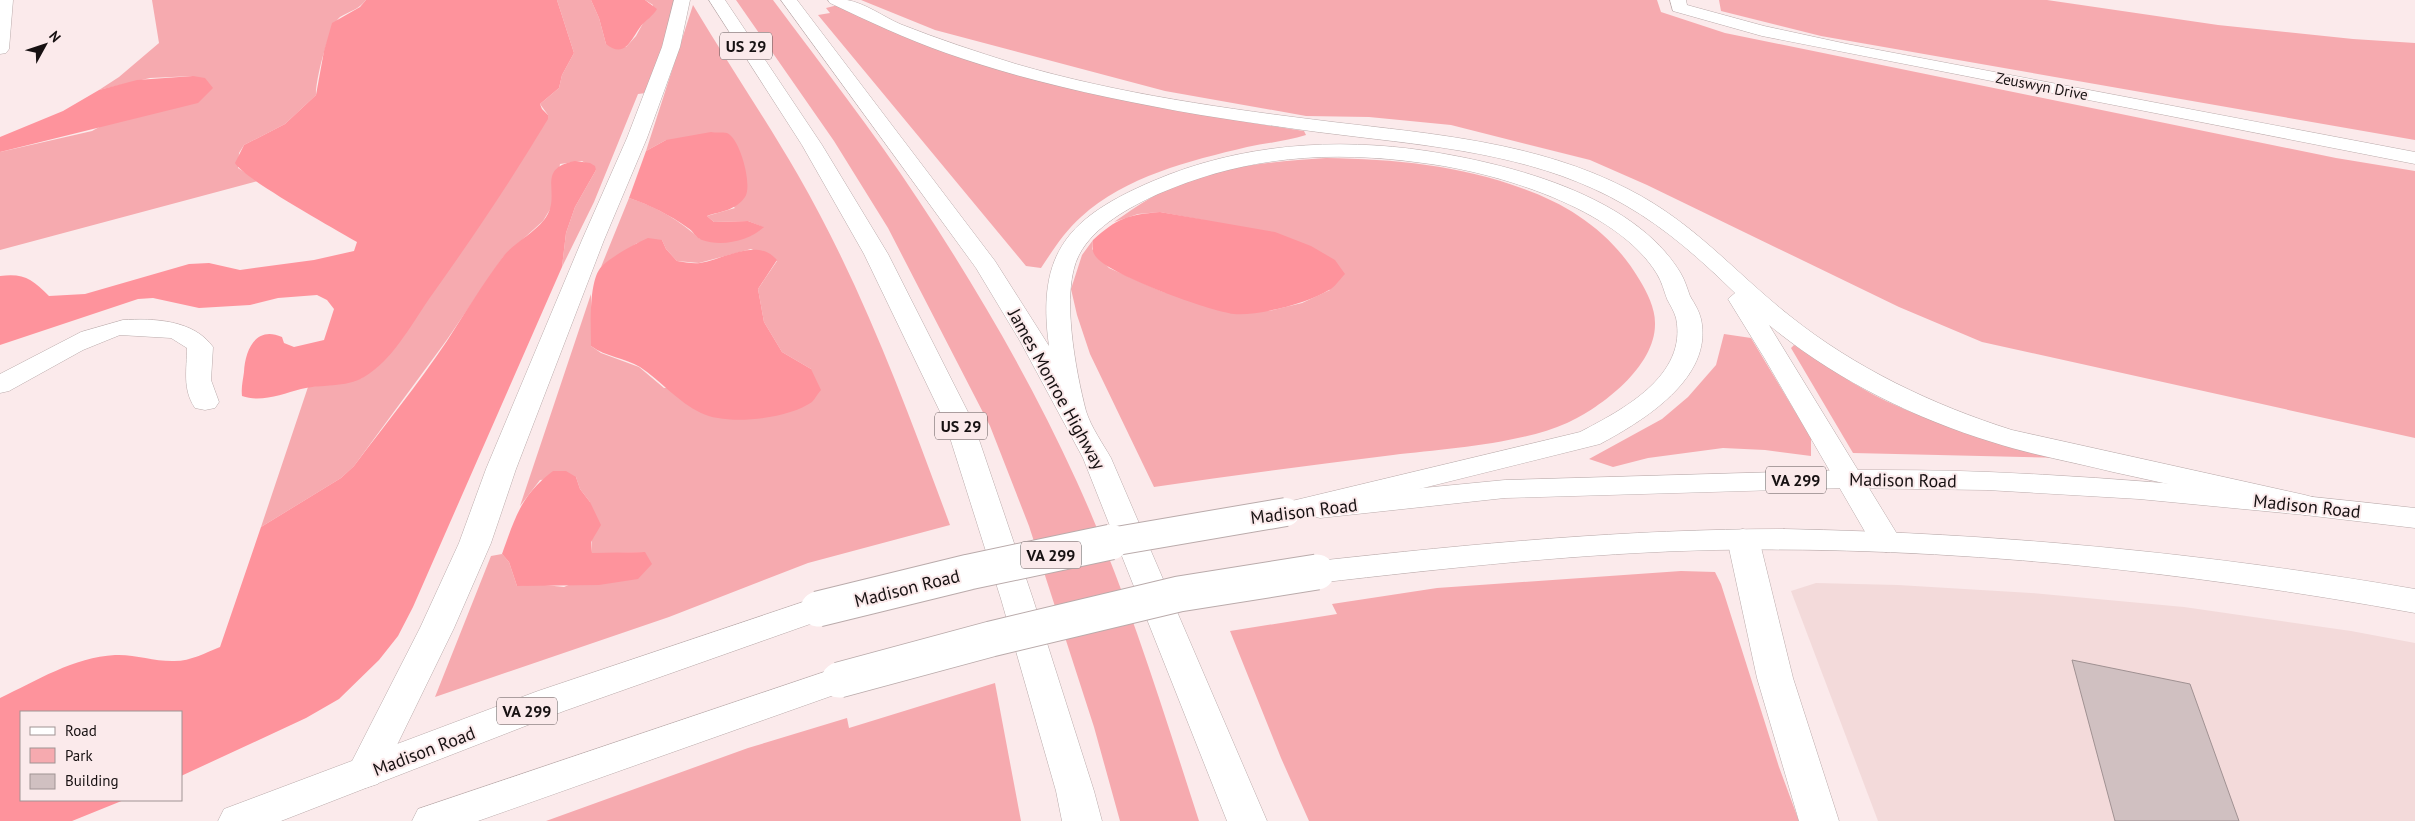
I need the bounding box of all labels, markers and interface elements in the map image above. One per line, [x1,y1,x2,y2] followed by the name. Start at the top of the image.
[20,20,70,70] north arrow
[45,27,65,46] text: N
[720,32,772,59] road number: US 29
[1994,68,2090,104] street label: Zeuswyn Drive
[1003,304,1111,474] street label: James Monroe Highway
[935,412,987,440] road number: US 29
[1766,466,1826,494] road number: VA 299
[1849,468,1957,492] street label: Madison Road
[2252,489,2362,523] street label: Madison Road
[1249,493,1359,529] street label: Madison Road
[1021,542,1081,568] road number: VA 299
[852,564,962,612] street label: Madison Road
[497,698,557,724] road number: VA 299
[20,711,182,801] legend
[65,721,97,740] text: Road
[370,721,478,781] street label: Madison Road
[65,746,93,765] text: Park
[65,771,119,790] text: Building

